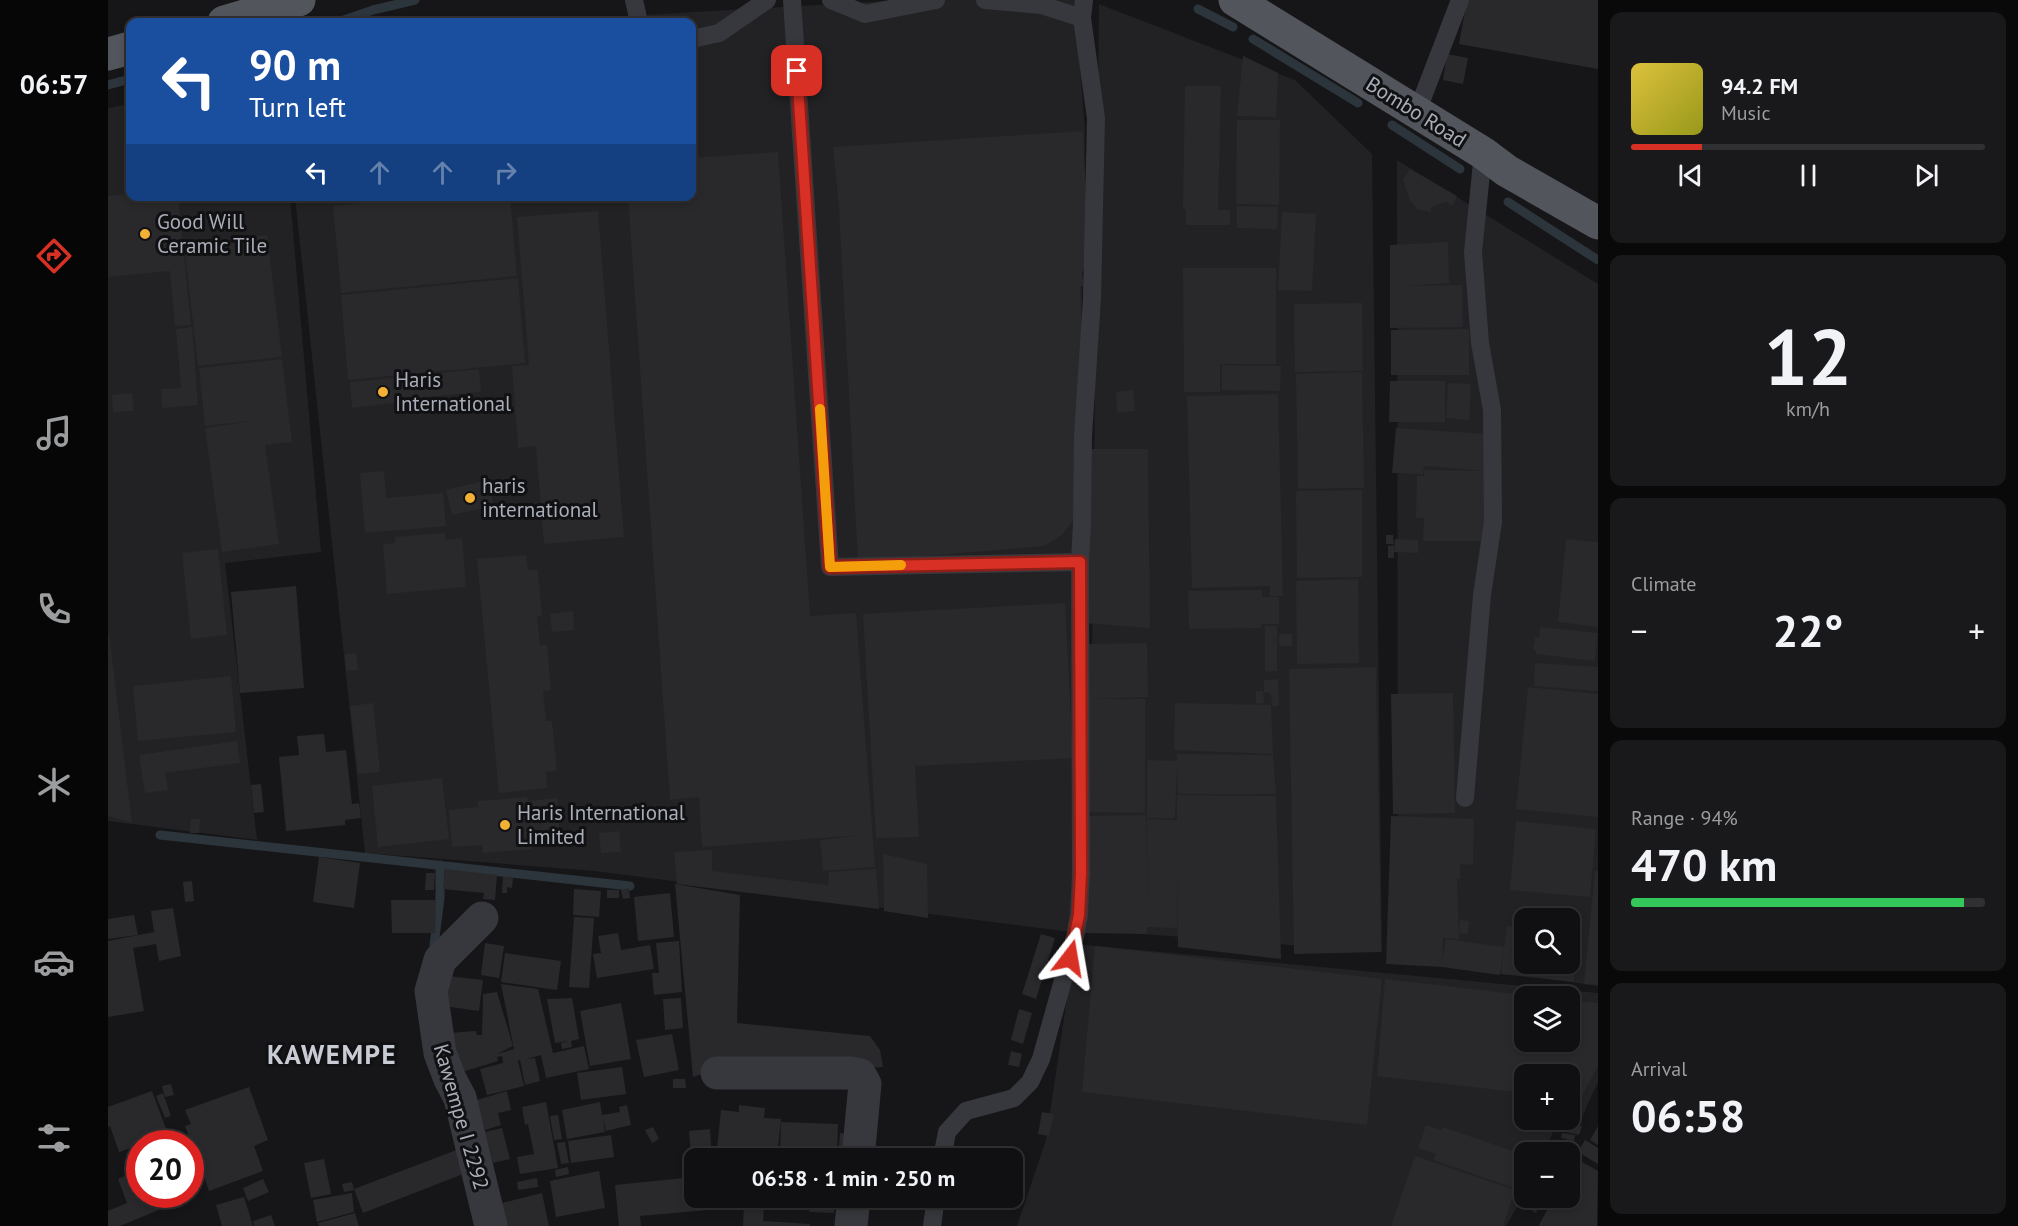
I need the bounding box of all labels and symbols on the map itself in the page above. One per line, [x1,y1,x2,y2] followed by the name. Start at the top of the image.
[771,45,822,96] pin
[1361,70,1471,153] street label: Bombo Road
[157,208,267,259] place label: Good Will Ceramic Tile
[138,227,152,241] marker: Good Will Ceramic Tile
[395,366,511,417] place label: Haris International
[376,385,390,399] marker: Haris International
[482,472,598,523] place label: haris international
[463,491,477,505] marker: haris international
[517,799,685,850] place label: Haris International Limited
[498,818,512,832] marker: Haris International Limited
[1038,926,1102,990] position arrow
[267,1037,397,1071] district label: KAWEMPE
[428,1041,495,1193] street label: Kawempe I 2292
[126,1130,204,1208] speed limit sign: 20

